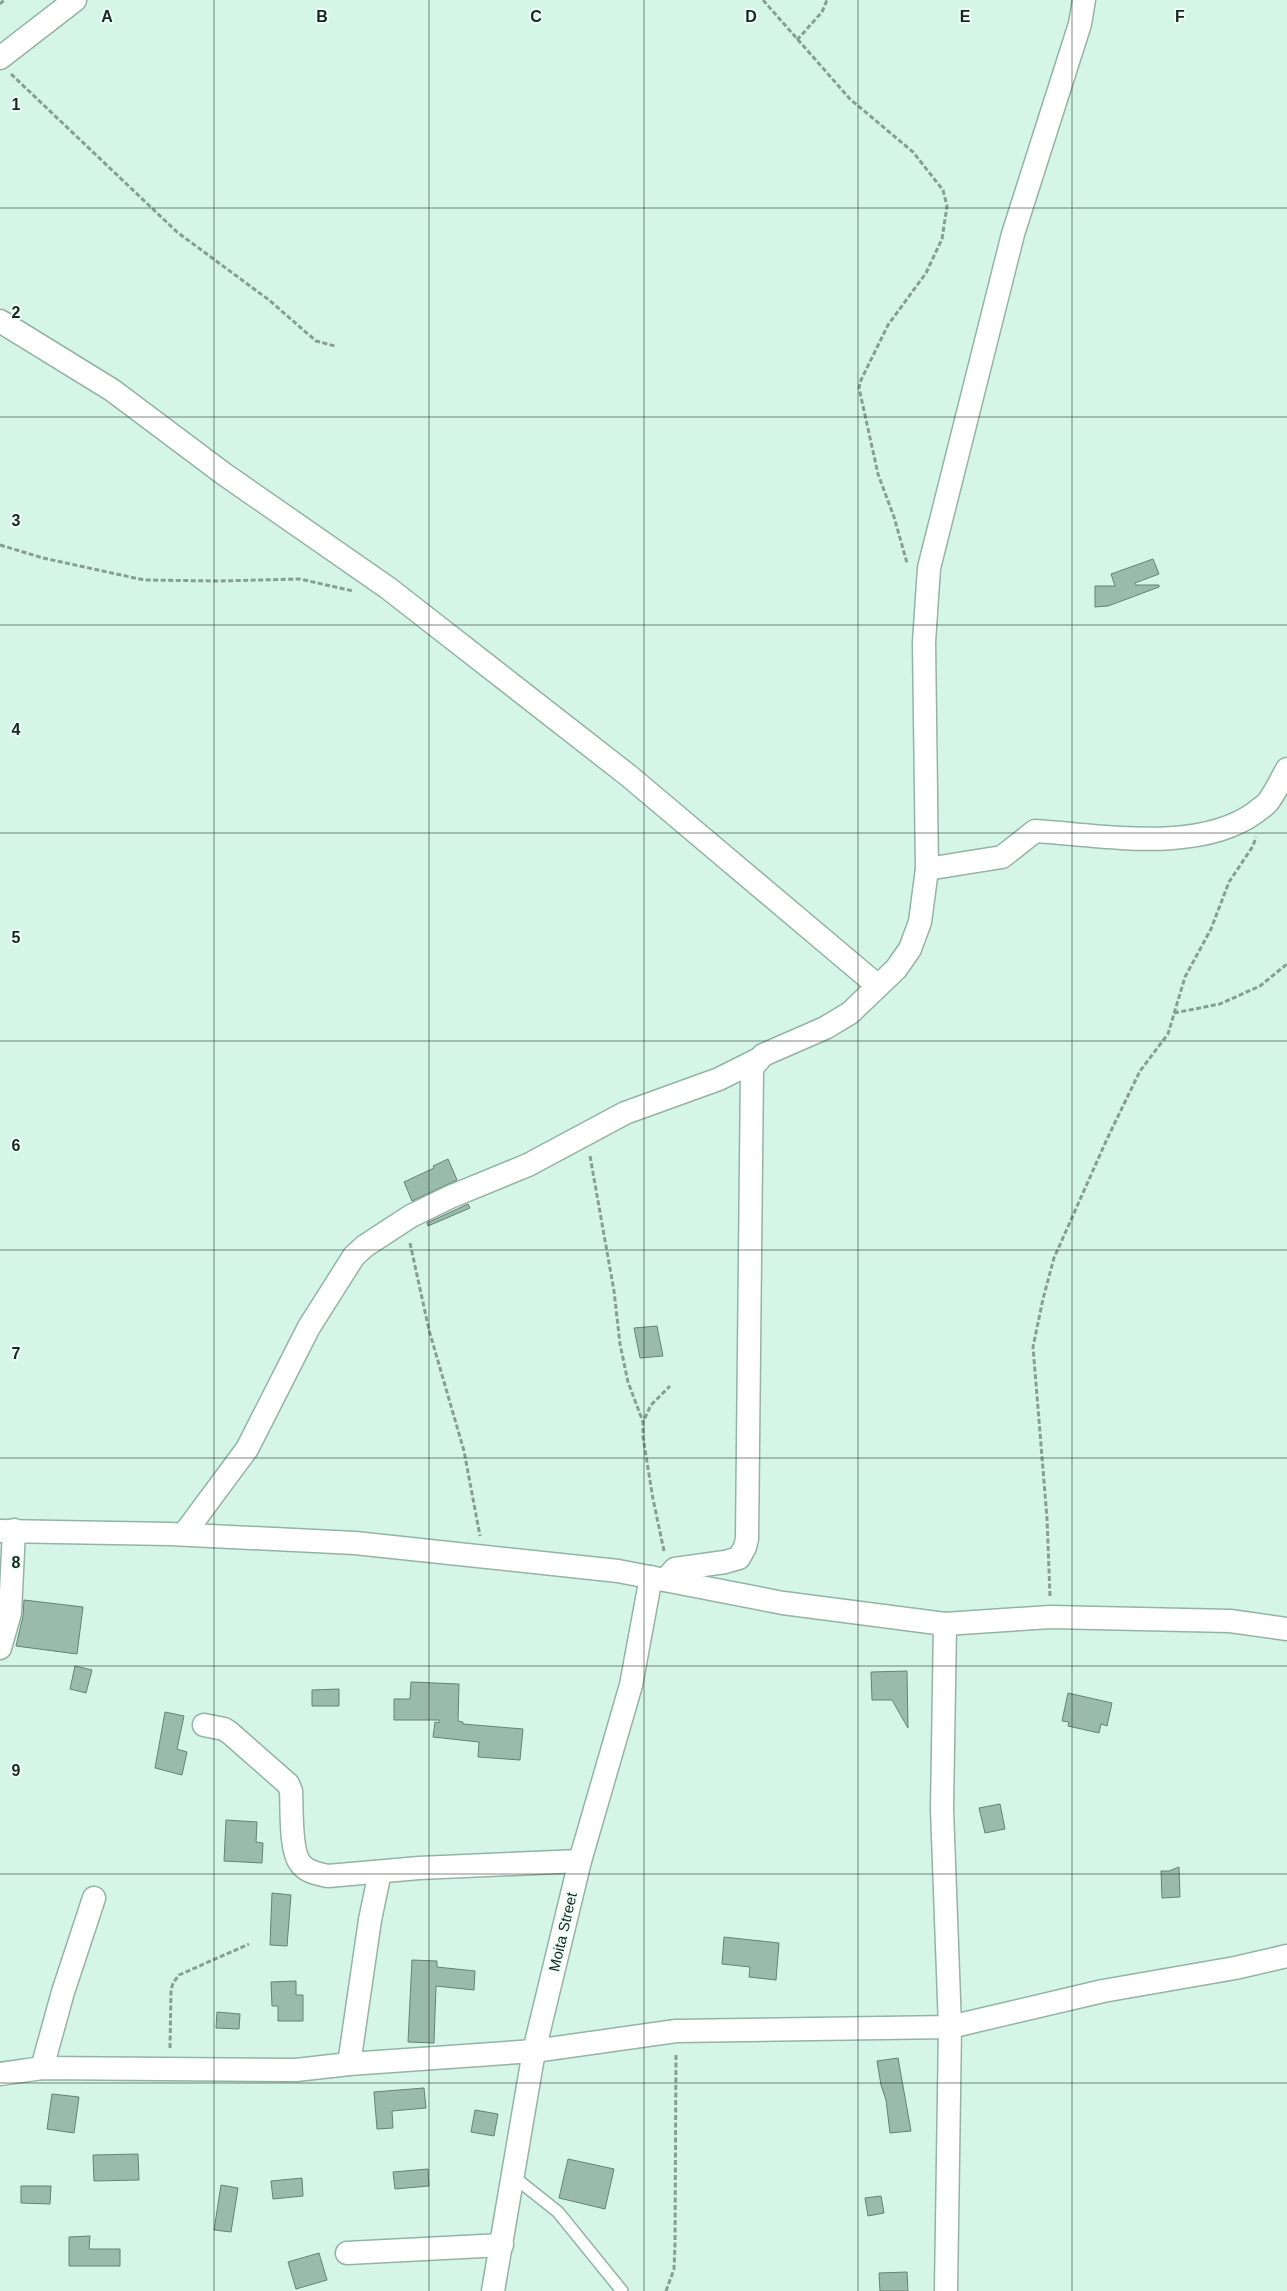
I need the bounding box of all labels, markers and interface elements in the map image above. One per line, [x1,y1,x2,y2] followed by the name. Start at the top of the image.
[101,8,113,25] text: A
[316,8,328,25] text: B
[530,8,542,25] text: C
[745,8,757,25] text: D
[960,8,971,25] text: E
[1175,8,1185,25] text: F
[12,96,21,113] text: 1
[12,304,21,321] text: 2
[12,512,21,529] text: 3
[12,721,21,738] text: 4
[12,929,21,946] text: 5
[12,1137,21,1154] text: 6
[12,1345,21,1362] text: 7
[12,1554,21,1571] text: 8
[12,1762,21,1779] text: 9
[545,1890,580,1973] street label: Moita Street

